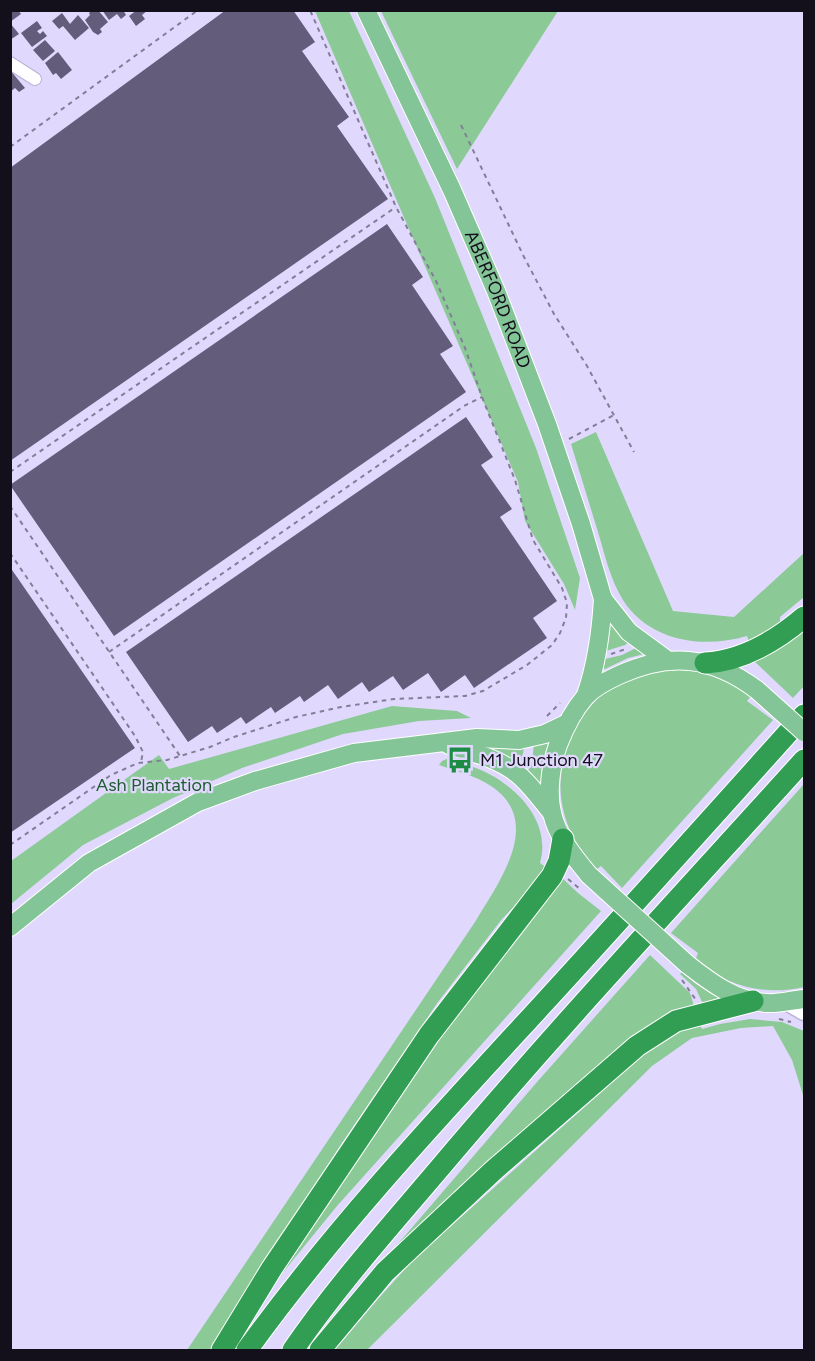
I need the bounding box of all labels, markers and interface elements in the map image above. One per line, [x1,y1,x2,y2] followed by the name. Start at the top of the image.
[460,227,536,371] street label: ABERFORD ROAD
[445,745,475,775] bus stop icon: M1 Junction 47
[480,749,603,771] place label: M1 Junction 47
[96,774,212,796] park label: Ash Plantation

